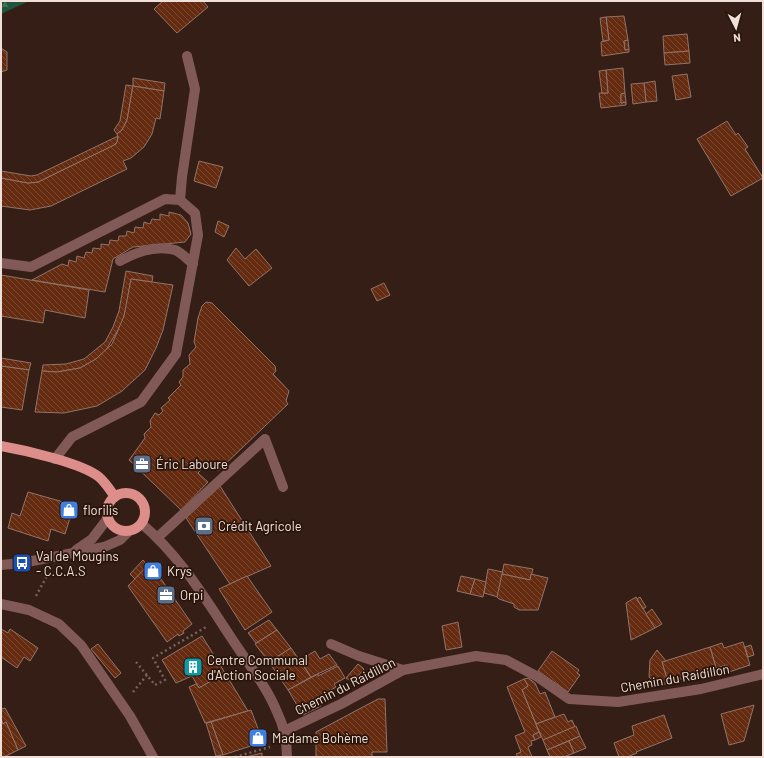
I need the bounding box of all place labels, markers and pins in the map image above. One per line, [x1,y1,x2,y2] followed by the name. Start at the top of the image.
[131,453,153,475] office icon: Éric Laboure
[156,456,228,472] place label: Éric Laboure
[58,499,80,521] shop icon: florilis
[83,502,118,518] place label: florilis
[193,515,215,537] bank icon: Crédit Agricole
[218,518,302,534] place label: Crédit Agricole
[36,548,119,579] place label: Val de Mougins - C.C.A.S
[11,552,33,574] bus stop icon: Val de Mougins - C.C.A.S
[142,560,164,582] shop icon: Krys
[167,563,192,579] place label: Krys
[155,584,177,606] office icon: Orpi
[180,587,203,603] place label: Orpi
[207,652,308,683] place label: Centre Communal d'Action Sociale
[182,656,204,678] building icon: Centre Communal d'Action Sociale
[247,727,269,749] shop icon: Madame Bohème
[272,730,369,746] place label: Madame Bohème

